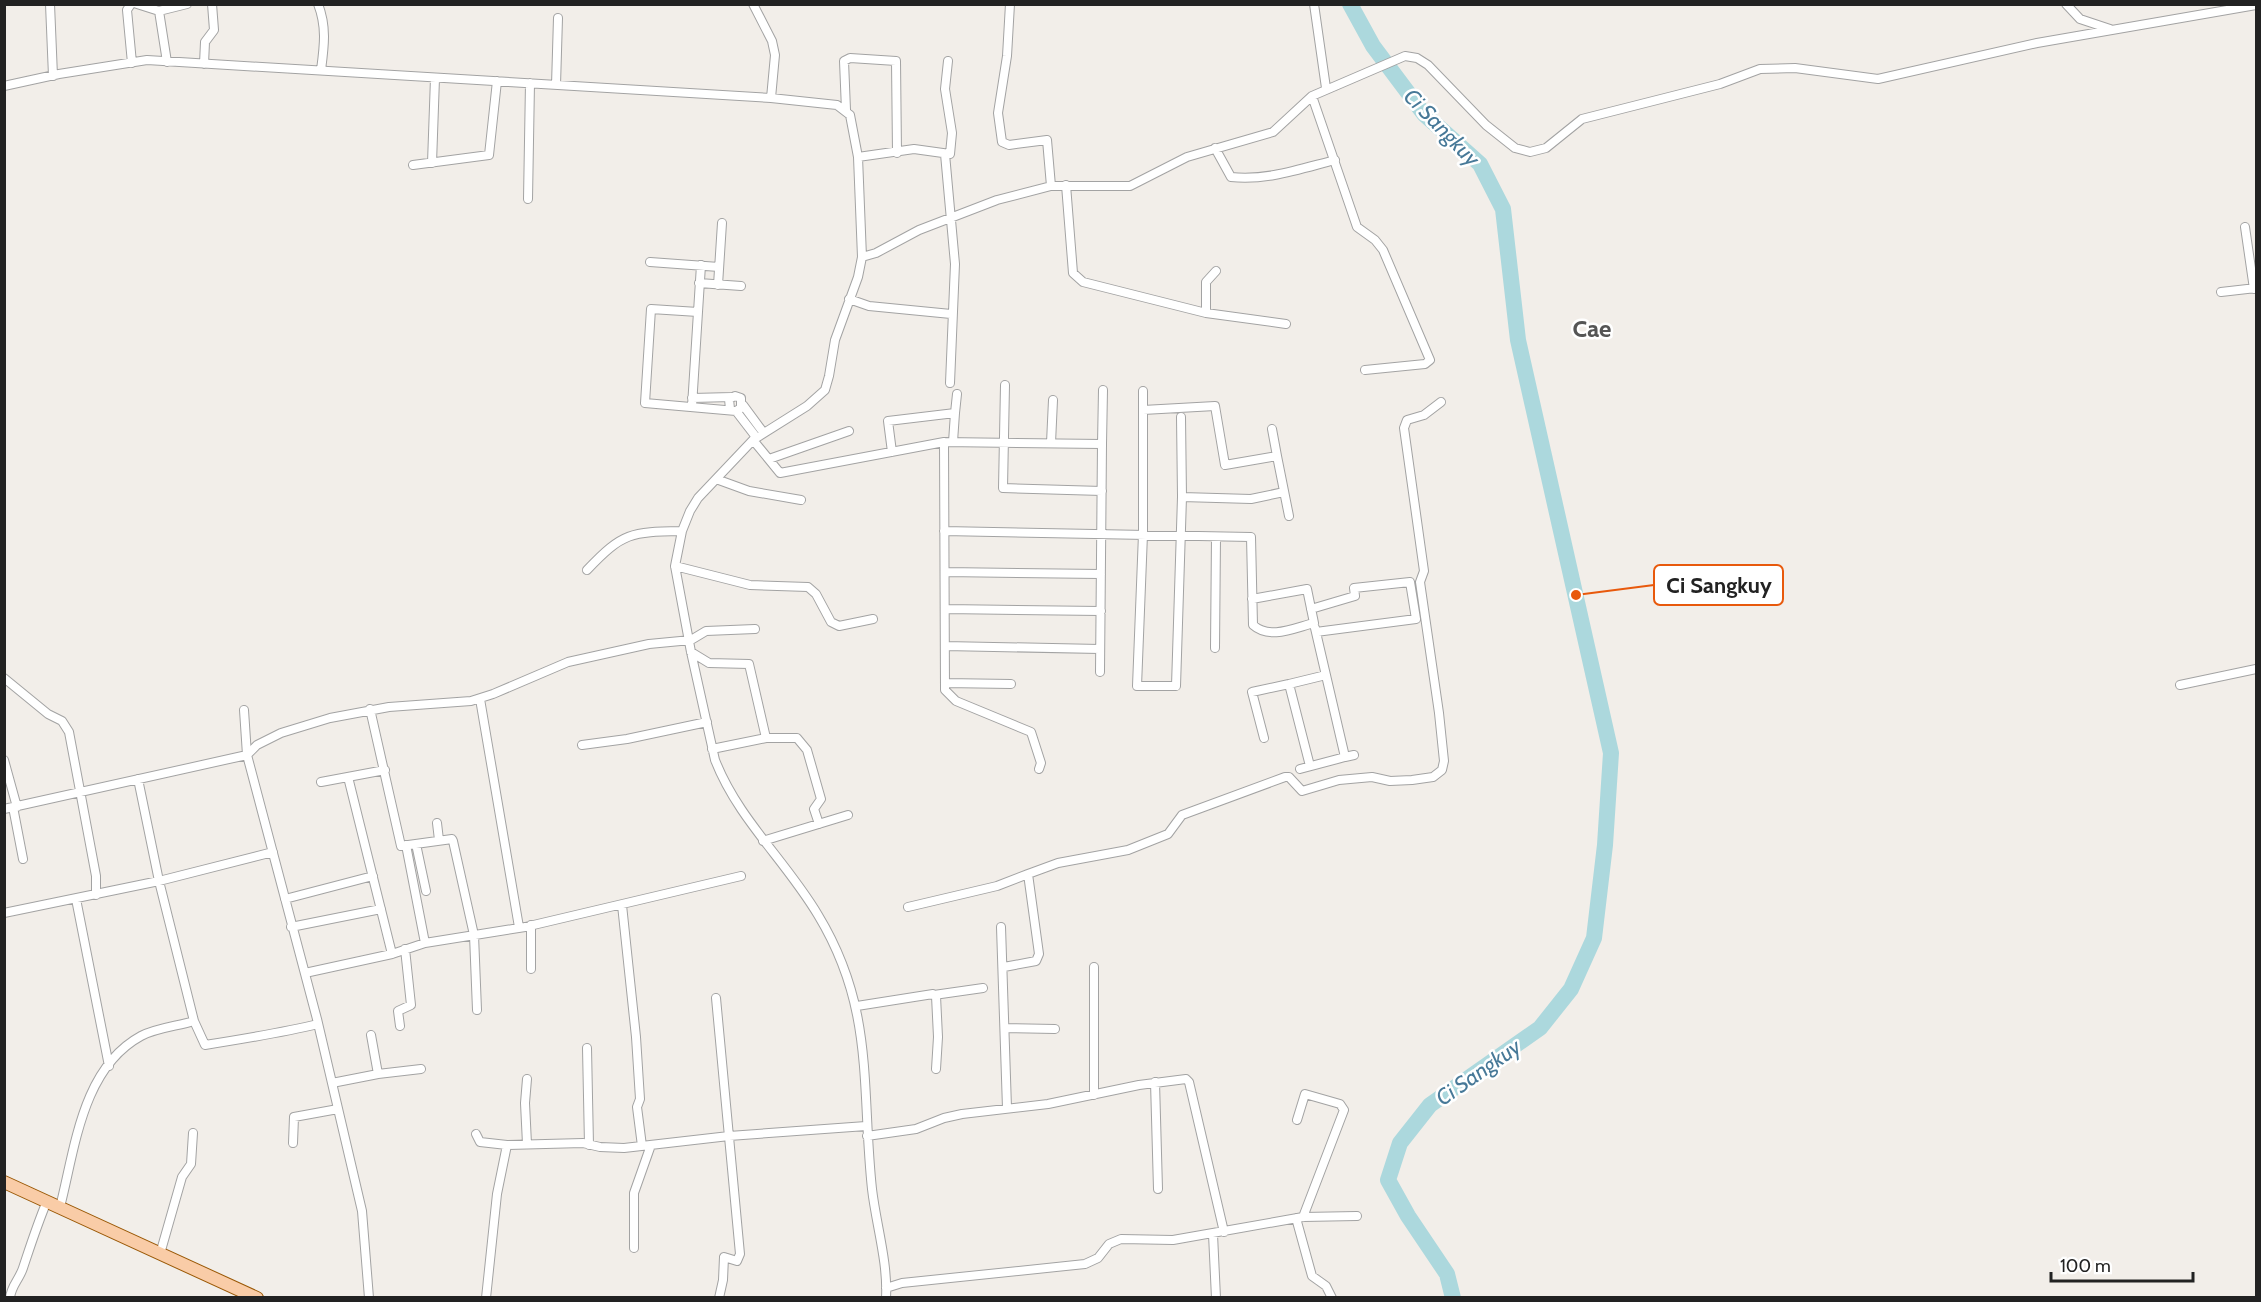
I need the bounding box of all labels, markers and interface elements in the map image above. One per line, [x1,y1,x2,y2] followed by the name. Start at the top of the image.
[1398,83,1486,172] water label: Ci Sangkuy
[1573,314,1611,343] district label: Cae
[1654,565,1783,605] callout: Ci Sangkuy
[1666,572,1772,599] text: Ci Sangkuy
[1431,1033,1527,1111] water label: Ci Sangkuy
[2051,1245,2194,1283] scale bar
[2060,1255,2111,1277] text: 100 m

